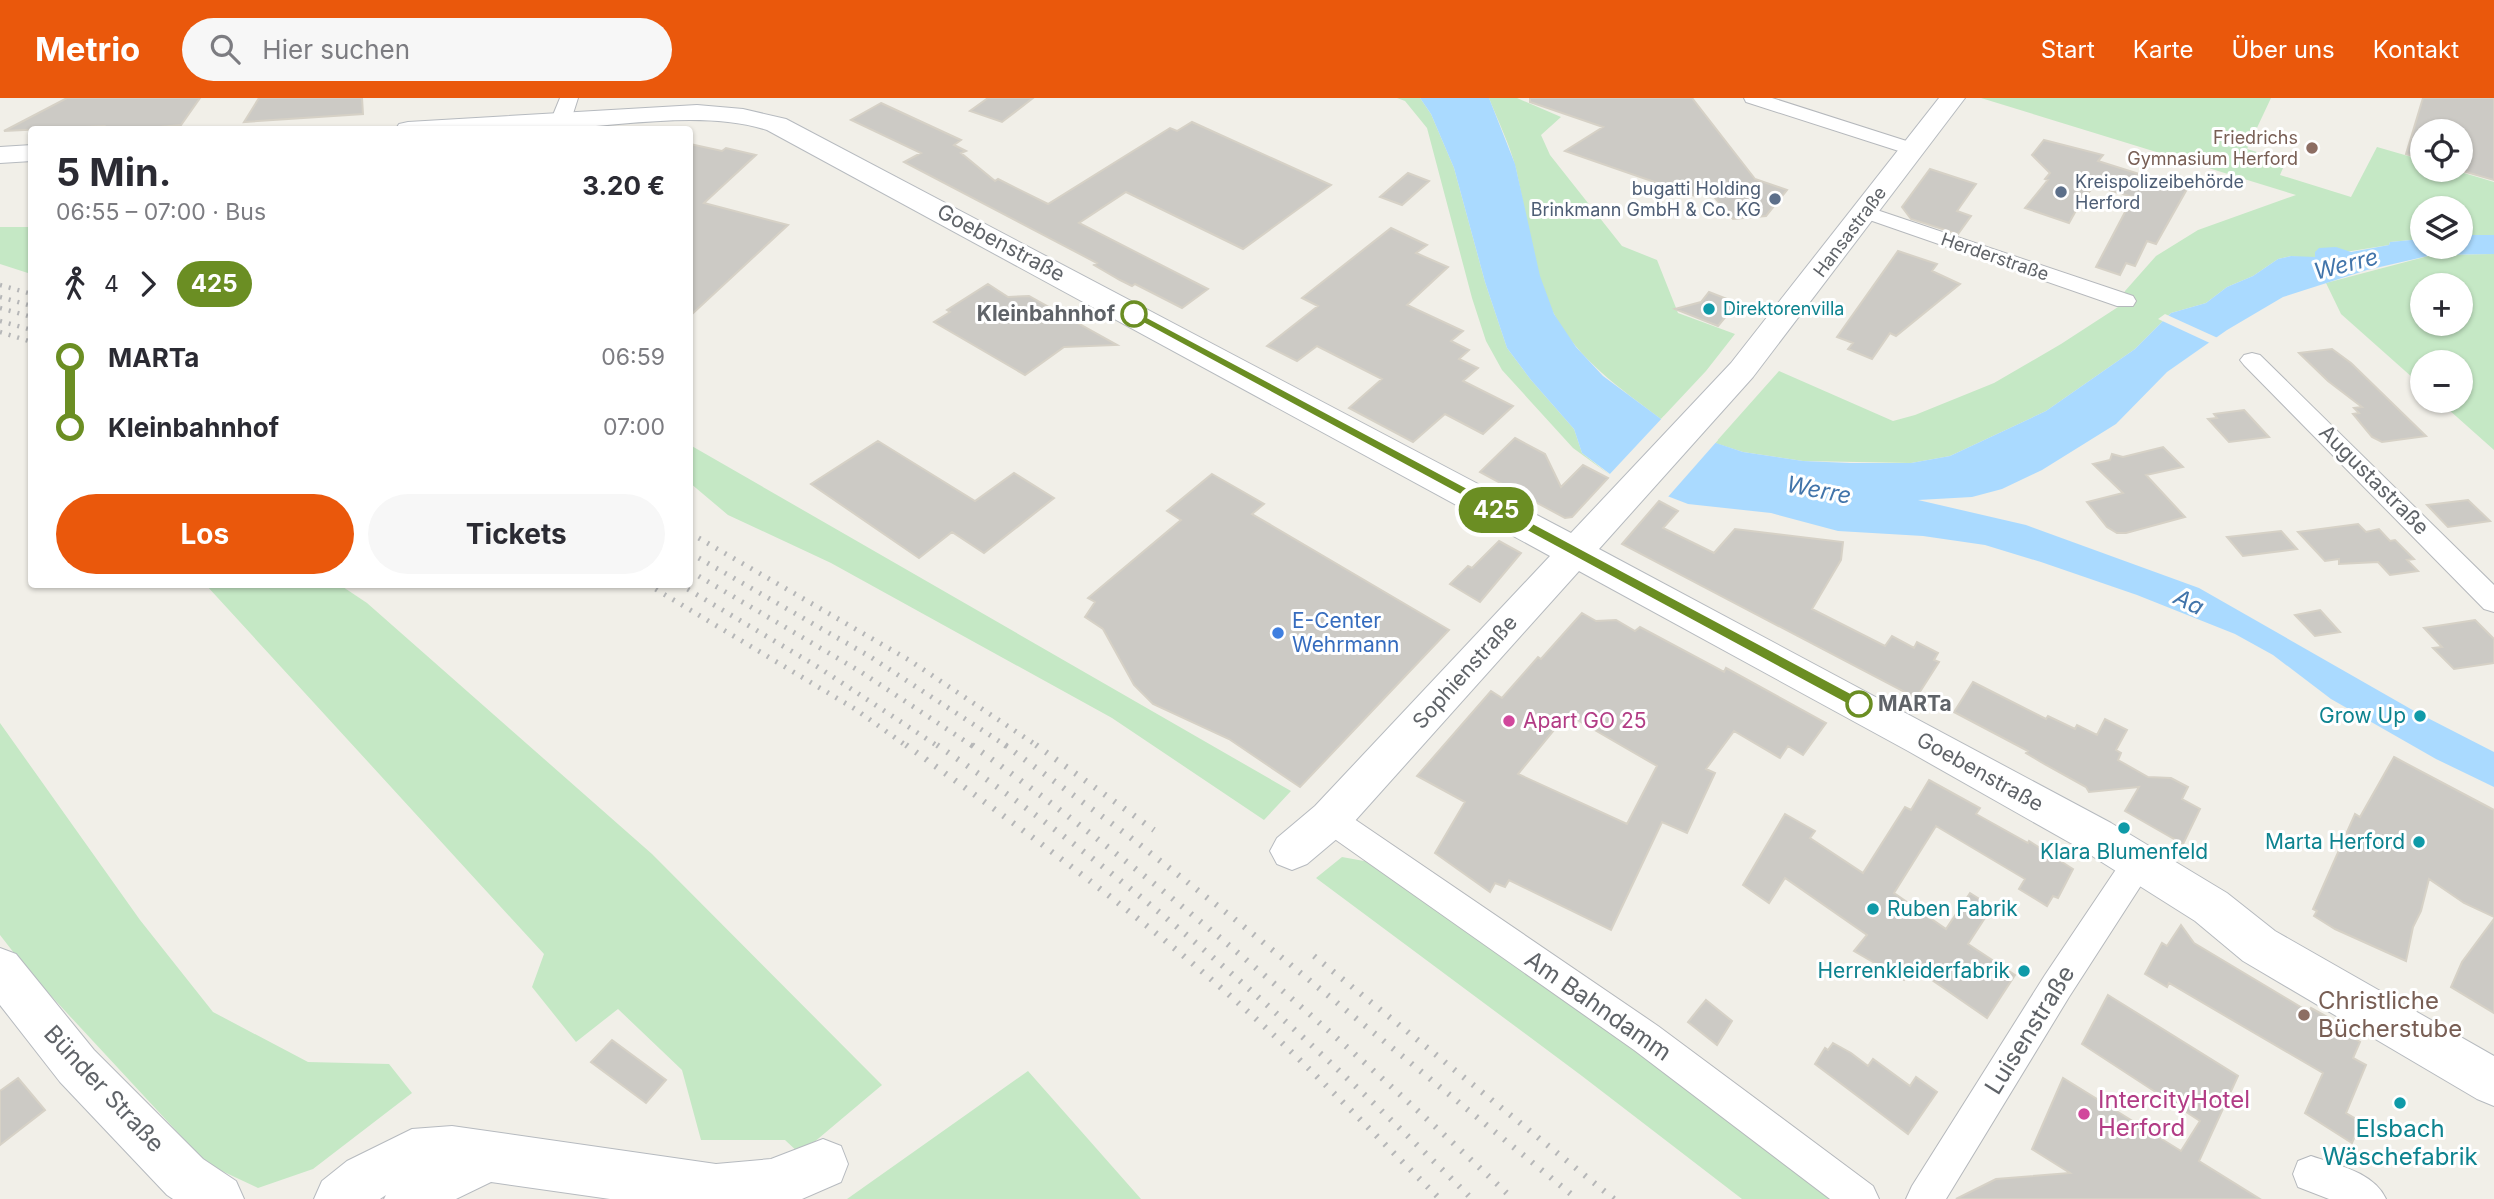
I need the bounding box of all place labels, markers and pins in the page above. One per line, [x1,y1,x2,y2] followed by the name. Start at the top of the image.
[2127,127,2298,169] place label: Friedrichs Gymnasium Herford
[2304,140,2320,156] marker: Friedrichs Gymnasium Herford
[2075,171,2244,213] place label: Kreispolizeibehörde Herford
[1531,178,1761,220] place label: bugatti Holding Brinkmann GmbH & Co. KG
[2053,184,2069,200] marker: Kreispolizeibehörde Herford
[1767,191,1783,207] marker: bugatti Holding Brinkmann GmbH & Co. KG
[1723,298,1844,319] place label: Direktorenvilla
[977,301,1116,326] place label: Kleinbahnhof
[1121,301,1147,327] marker: Kleinbahnhof
[1701,301,1717,317] marker: Direktorenvilla
[1292,608,1400,657] place label: E-Center Wehrmann
[1270,625,1286,641] marker: E-Center Wehrmann
[1846,691,1872,717] marker: MARTa
[1878,691,1952,716] place label: MARTa
[2319,703,2406,728] place label: Grow Up
[1523,708,1647,733] place label: Apart GO 25
[2412,708,2428,724] marker: Grow Up
[1501,713,1517,729] marker: Apart GO 25
[2116,820,2132,836] marker: Klara Blumenfeld
[2265,829,2405,854] place label: Marta Herford
[2411,834,2427,850] marker: Marta Herford
[2040,839,2208,864] place label: Klara Blumenfeld
[1887,896,2018,921] place label: Ruben Fabrik
[1865,901,1881,917] marker: Ruben Fabrik
[1817,958,2010,983] place label: Herrenkleiderfabrik
[2016,963,2032,979] marker: Herrenkleiderfabrik
[2318,986,2462,1043] place label: Christliche Bücherstube
[2296,1007,2312,1023] marker: Christliche Bücherstube
[2098,1085,2250,1142] place label: IntercityHotel Herford
[2392,1095,2408,1111] marker: Elsbach Wäschefabrik
[2076,1106,2092,1122] marker: IntercityHotel Herford
[2322,1114,2478,1171] place label: Elsbach Wäschefabrik

